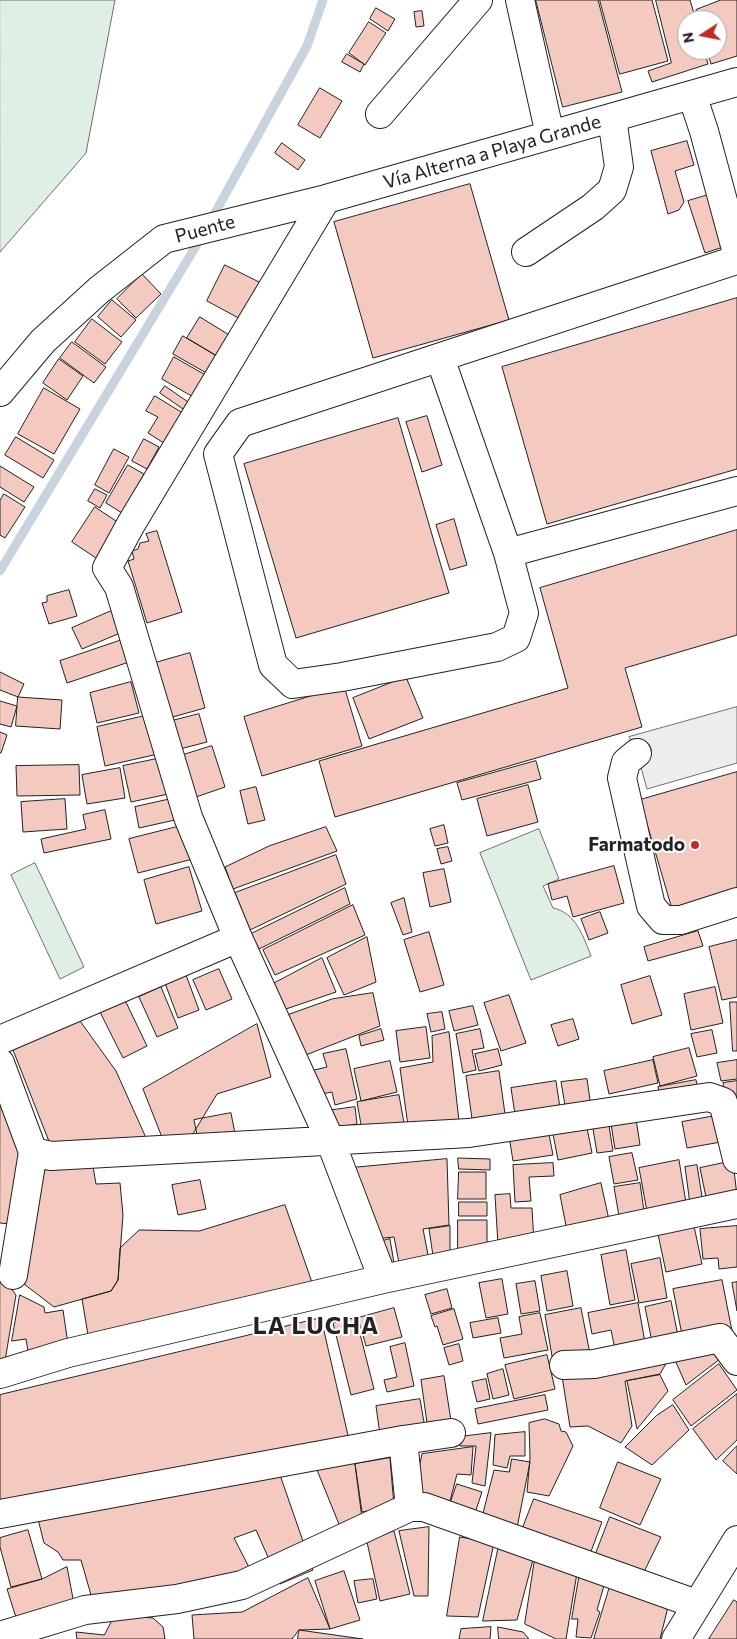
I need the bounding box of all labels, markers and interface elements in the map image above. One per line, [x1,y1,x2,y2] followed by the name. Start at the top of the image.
[677,10,727,60] north arrow
[678,31,697,45] text: N
[381,110,603,194] street label: Vía Alterna a Playa Grande
[173,210,237,248] street label: Puente
[588,834,685,856] place label: Farmatodo
[689,839,701,851] marker: Farmatodo
[252,1312,380,1340] district label: LA LUCHA

